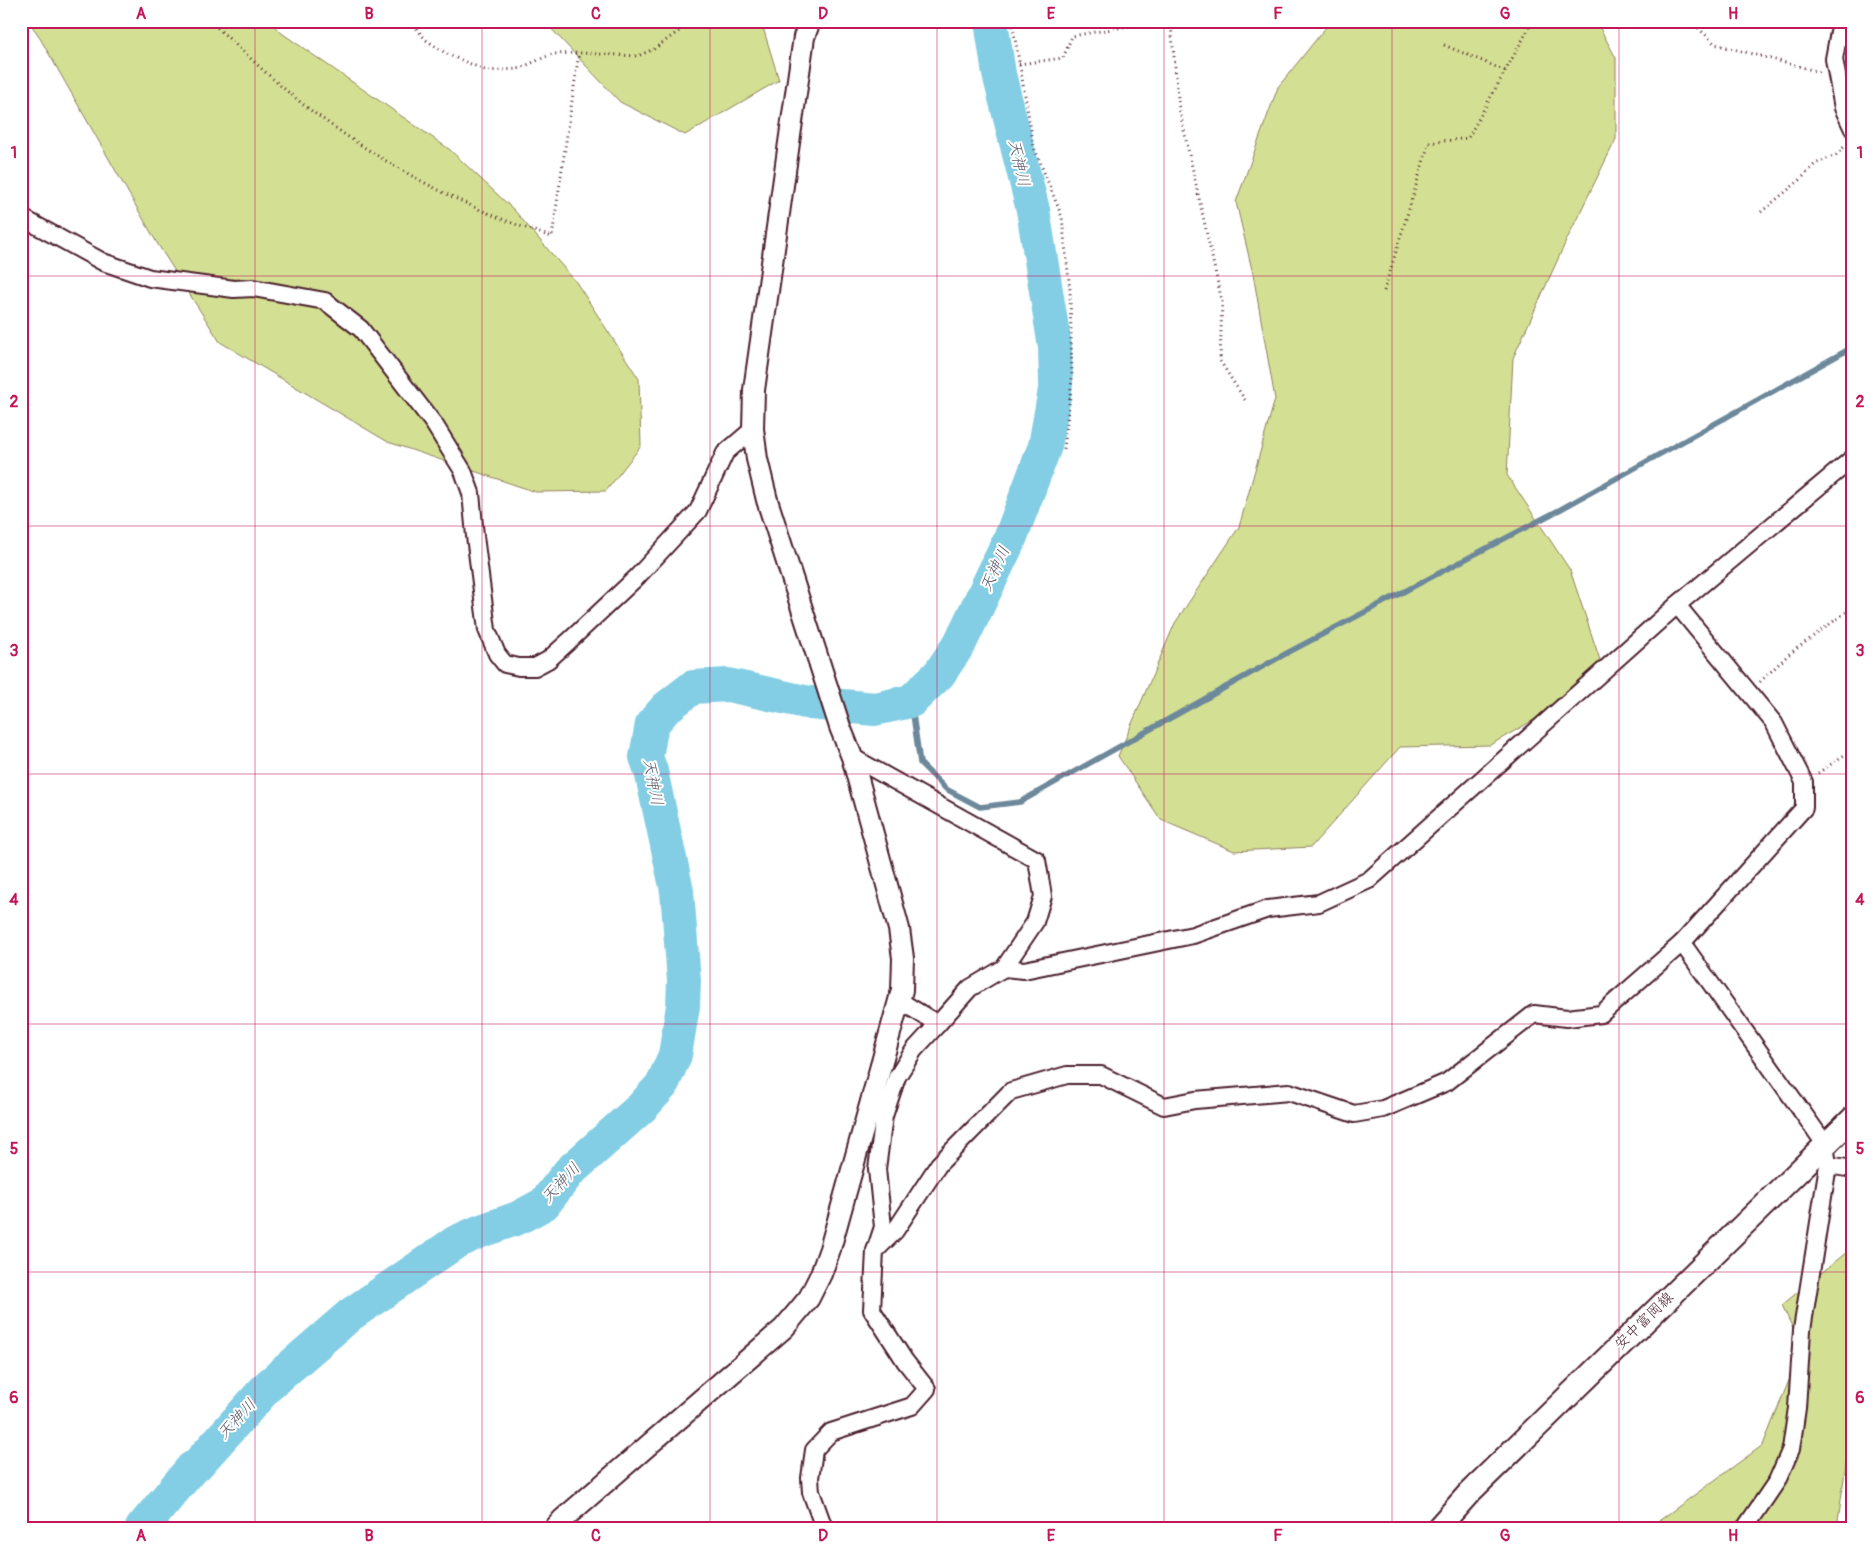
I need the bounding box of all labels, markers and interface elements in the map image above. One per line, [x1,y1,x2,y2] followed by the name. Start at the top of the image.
[136,4,147,24] text: A
[364,4,374,24] text: B
[591,4,601,24] text: C
[818,4,828,24] text: D
[1047,4,1056,24] text: E
[1273,4,1283,24] text: F
[1500,4,1511,24] text: G
[1728,4,1738,24] text: H
[1004,137,1034,189] water label: 天神川
[11,143,17,163] text: 1
[1857,143,1863,163] text: 1
[10,392,19,412] text: 2
[1856,392,1865,412] text: 2
[976,543,1014,595] water label: 天神川
[10,641,19,661] text: 3
[1856,641,1865,661] text: 3
[639,757,667,807] water label: 天神川
[9,890,19,910] text: 4
[1855,890,1865,910] text: 4
[10,1139,19,1159] text: 5
[1856,1139,1865,1159] text: 5
[537,1159,585,1207] water label: 天神川
[1610,1288,1678,1354] street label: 安中富岡線
[9,1388,19,1408] text: 6
[1855,1388,1865,1408] text: 6
[213,1395,261,1443] water label: 天神川
[136,1526,147,1546] text: A
[364,1526,374,1546] text: B
[591,1526,601,1546] text: C
[818,1526,828,1546] text: D
[1047,1526,1056,1546] text: E
[1273,1526,1283,1546] text: F
[1500,1526,1511,1546] text: G
[1728,1526,1738,1546] text: H

